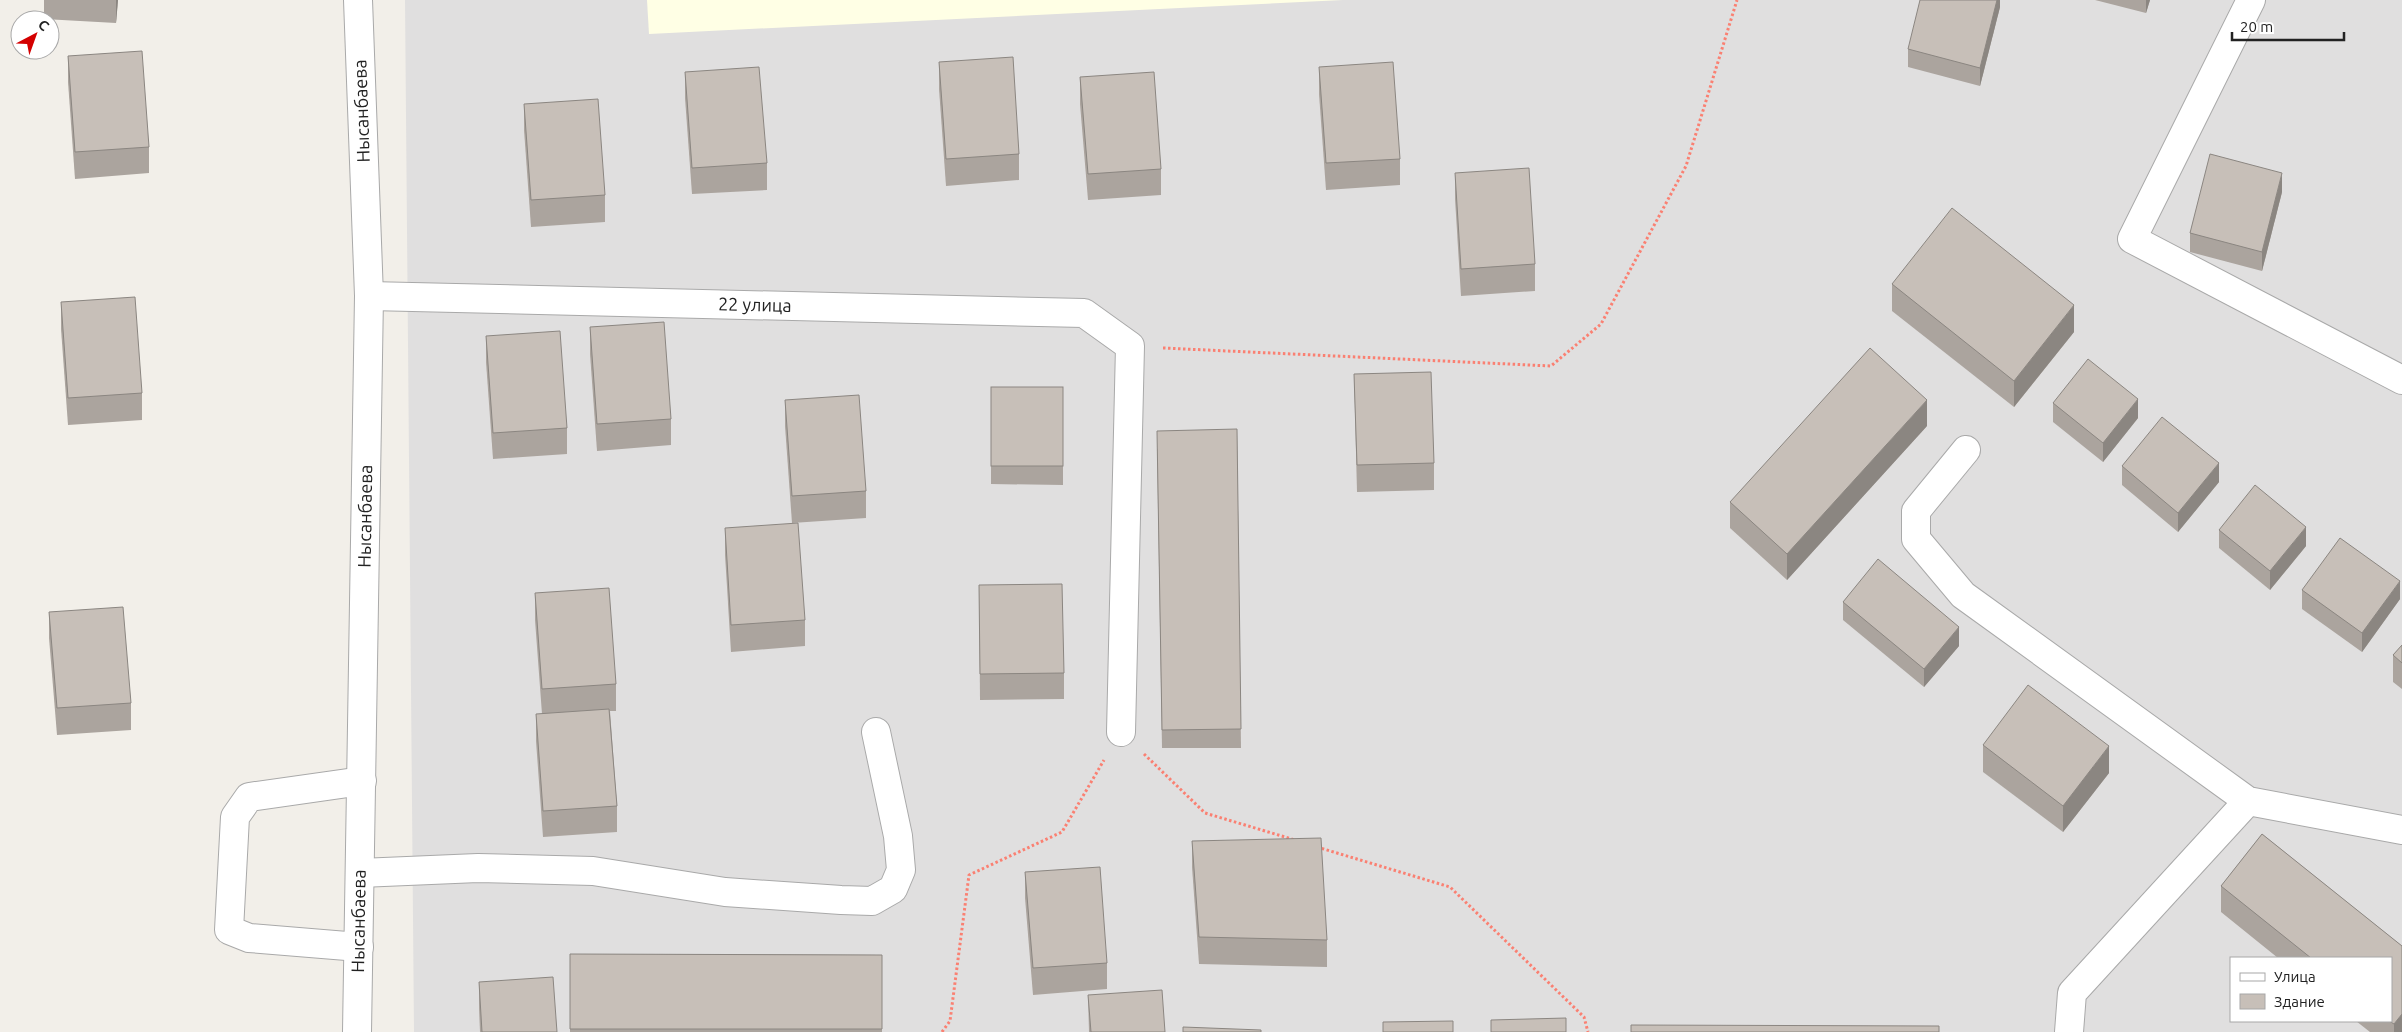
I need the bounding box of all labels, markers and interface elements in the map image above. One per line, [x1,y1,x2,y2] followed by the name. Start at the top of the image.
[10,10,60,60] north arrow
[2232,10,2344,42] scale bar
[35,16,52,34] text: С
[2240,18,2273,35] text: 20 m
[349,59,373,163] street label: Нысанбаева
[718,293,792,315] street label: 22 улица
[354,464,375,568] street label: Нысанбаева
[347,869,369,973] street label: Нысанбаева
[2230,957,2392,1022] legend
[2274,968,2316,985] text: Улица
[2274,993,2325,1010] text: Здание

